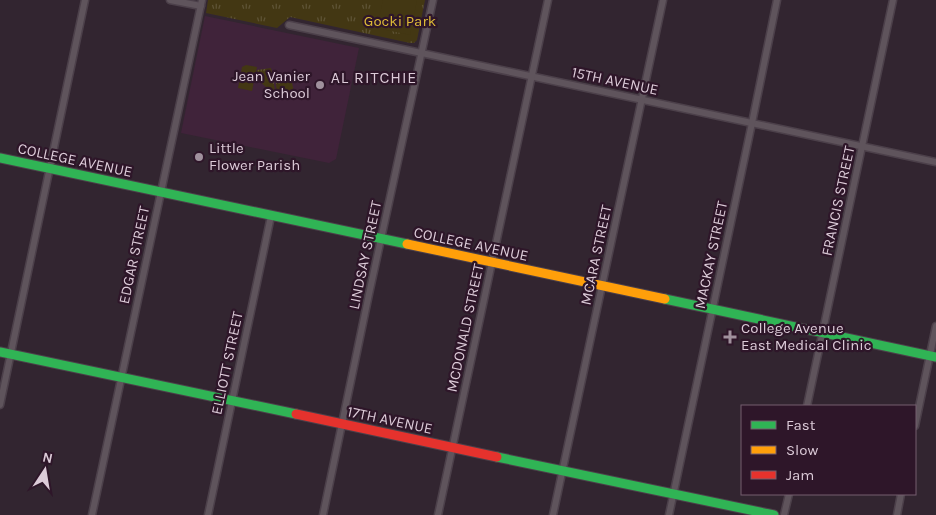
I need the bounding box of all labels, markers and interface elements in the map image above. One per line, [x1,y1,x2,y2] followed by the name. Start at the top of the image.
[364,12,436,30] park label: Gocki Park
[570,63,660,99] street label: 15TH AVENUE
[233,67,311,102] place label: Jean Vanier School
[331,68,417,87] district label: AL RITCHIE
[314,79,326,91] marker: Jean Vanier School
[16,139,134,181] street label: COLLEGE AVENUE
[209,139,300,174] place label: Little Flower Parish
[818,144,859,258] street label: FRANCIS STREET
[193,151,205,163] marker: Little Flower Parish
[345,199,385,311] street label: LINDSAY STREET
[691,199,731,311] street label: MACKAY STREET
[577,203,616,307] street label: MCARA STREET
[115,204,153,306] street label: EDGAR STREET
[412,223,530,265] street label: COLLEGE AVENUE
[443,262,488,394] street label: MCDONALD STREET
[207,309,247,416] street label: ELLIOTT STREET
[741,319,871,354] place label: College Avenue East Medical Clinic
[723,330,737,344] marker: College Avenue East Medical Clinic
[346,402,434,438] street label: 17TH AVENUE
[741,405,916,495] legend
[786,416,816,434] text: Fast
[786,441,818,459] text: Slow
[20,445,70,495] north arrow
[41,448,54,467] text: N
[786,466,814,484] text: Jam

